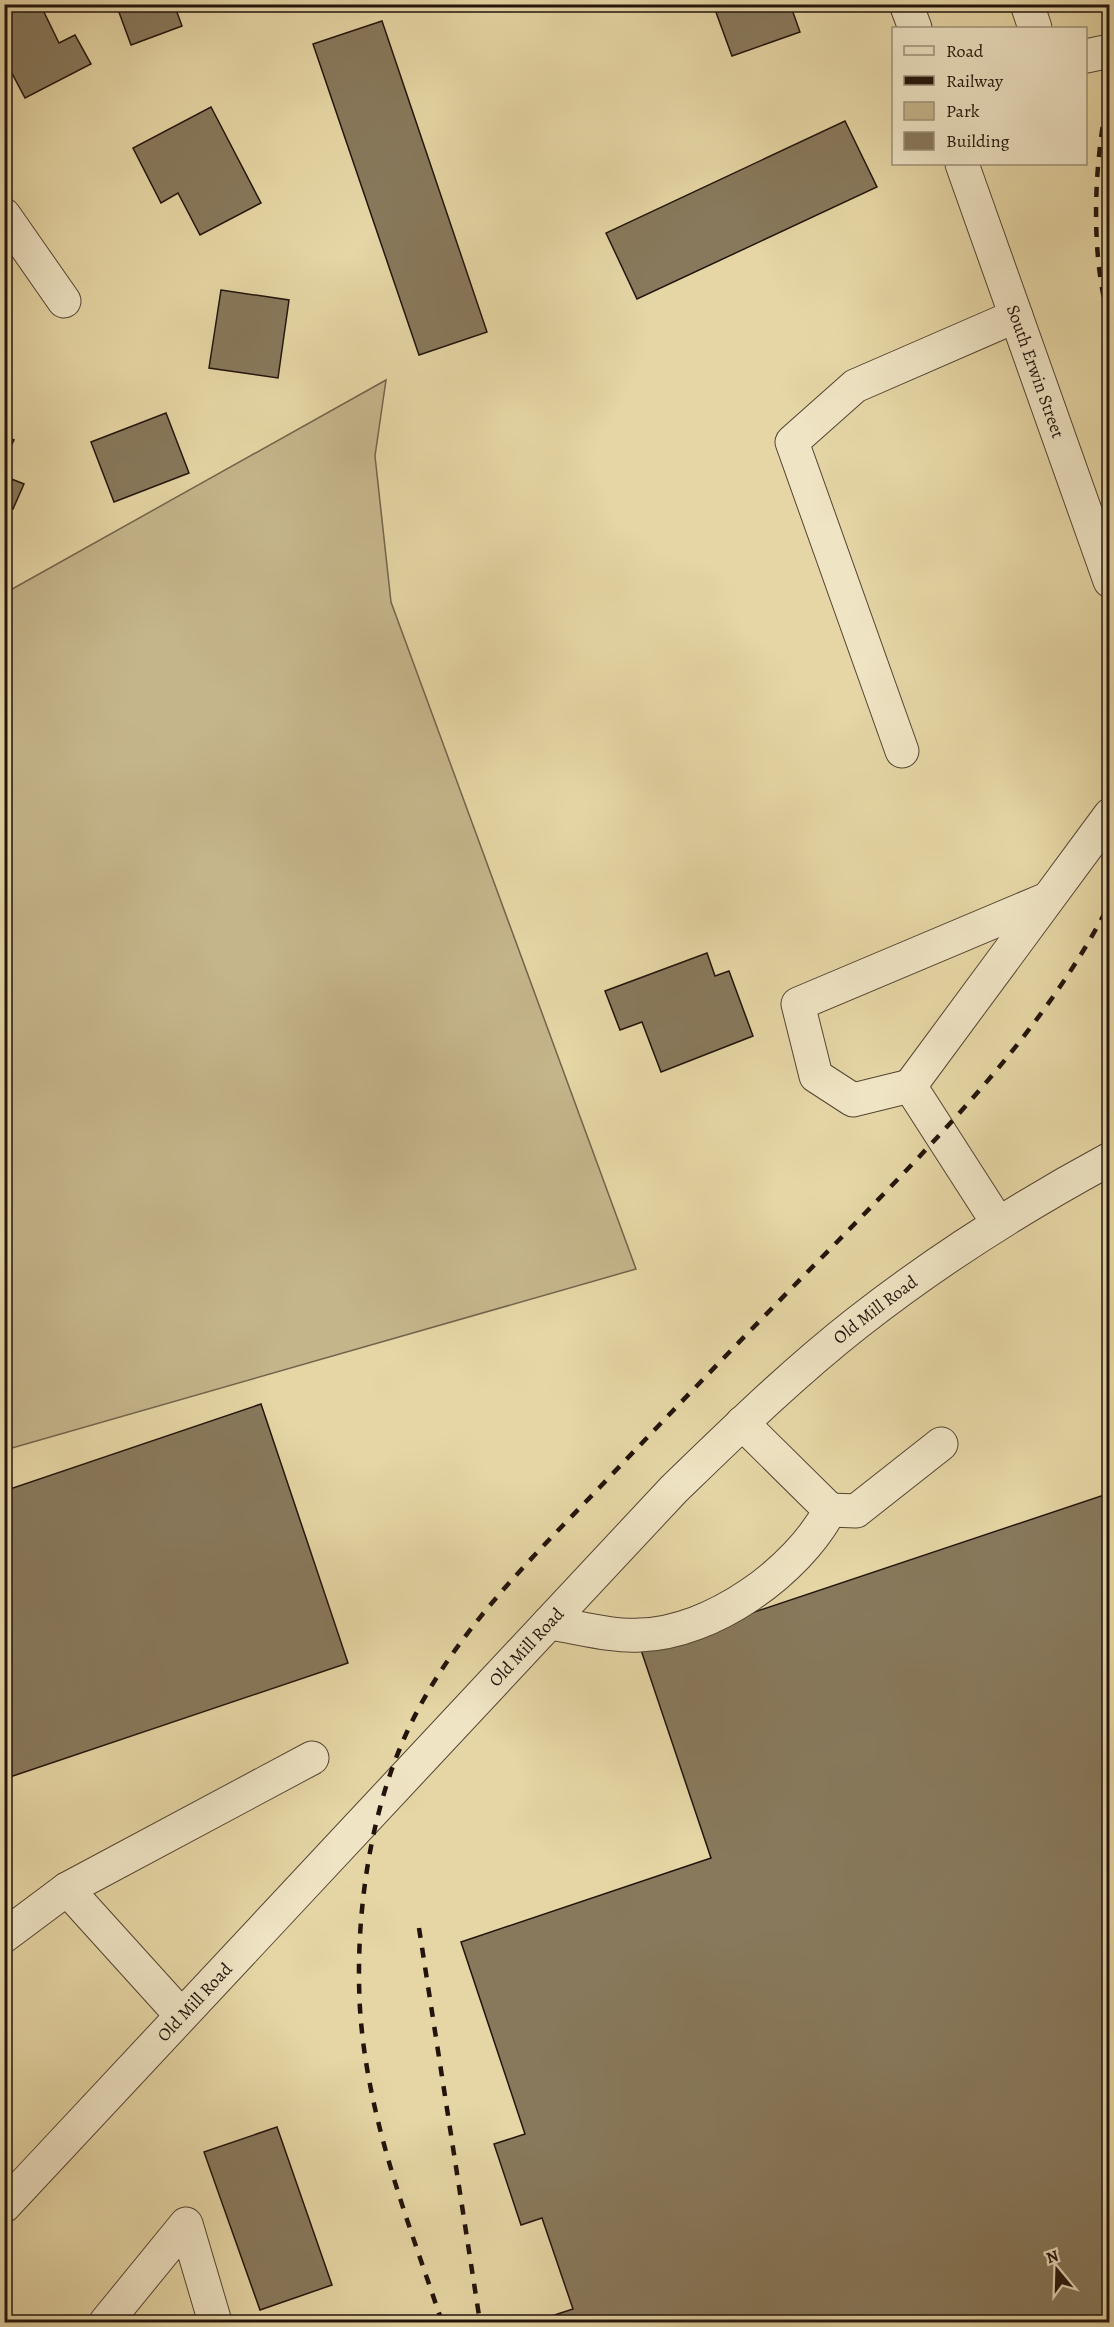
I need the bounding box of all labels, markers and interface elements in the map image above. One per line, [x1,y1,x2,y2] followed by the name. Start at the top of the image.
[892,27,1087,165] legend
[946,39,984,63] text: Road
[946,69,1004,93] text: Railway
[946,99,980,123] text: Park
[946,129,1010,153] text: Building
[1001,301,1070,441] street label: South Erwin Street
[828,1270,922,1350] street label: Old Mill Road
[483,1602,569,1692] street label: Old Mill Road
[152,1957,238,2047] street label: Old Mill Road
[1027,2240,1087,2300] north arrow
[1043,2244,1062,2269] text: N

